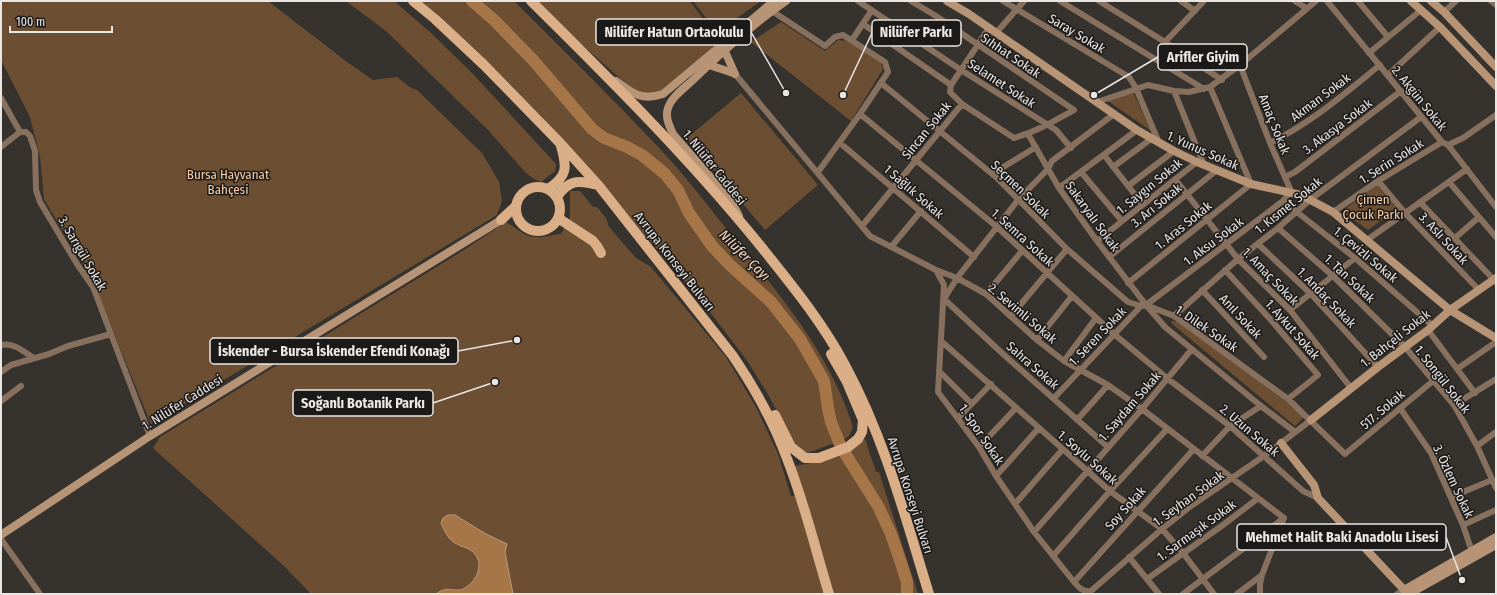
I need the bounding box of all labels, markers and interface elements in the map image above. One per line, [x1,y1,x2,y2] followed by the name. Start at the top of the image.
[10,8,112,34] scale bar
[1046,11,1109,57] street label: Saray Sokak
[16,15,45,29] text: 100 m
[596,19,751,45] callout: Nilüfer Hatun Ortaokulu
[872,20,961,46] callout: Nilüfer Parkı
[604,24,744,41] text: Nilüfer Hatun Ortaokulu
[880,24,952,41] text: Nilüfer Parkı
[978,30,1044,81] street label: Sıhhat Sokak
[1158,44,1247,70] callout: Arifler Giyim
[1166,49,1240,66] text: Arifler Giyim
[965,56,1039,111] street label: Selamet Sokak
[1389,63,1451,134] street label: 2. Akgün Sokak
[1288,70,1354,125] street label: Akman Sokak
[1256,92,1294,157] street label: Amaç Sokak
[1300,95,1376,157] street label: 3. Akasya Sokak
[899,98,955,162] street label: Sincan Sokak
[680,127,749,208] street label: 1. Nilüfer Caddesi
[1164,128,1242,173] street label: 1. Yunus Sokak
[1356,135,1427,187] street label: 1. Serin Sokak
[1113,155,1186,217] street label: 1. Saygın Sokak
[988,157,1054,222] street label: Seçmen Sokak
[881,161,947,222] street label: 1 Sağlık Sokak
[187,167,270,197] park label: Bursa Hayvanat Bahçesi
[1252,173,1326,237] street label: 1. Kısmet Sokak
[1062,178,1124,255] street label: Sakaryalı Sokak
[1128,180,1185,230] street label: 3. Arı Sokak
[1343,192,1403,222] park label: Çimen Çocuk Parkı
[1152,197,1215,253] street label: 1. Aras Sokak
[988,205,1058,270] street label: 1. Semra Sokak
[631,209,718,314] street label: Avrupa Konseyi Bulvarı
[1416,209,1472,268] street label: 3. Aslı Sokak
[55,213,110,294] street label: 3. Sarıgül Sokak
[1181,214,1247,269] street label: 1. Aksu Sokak
[1331,223,1402,286] street label: 1. Çevizli Sokak
[716,226,774,284] water label: Nilüfer Çayı
[1239,244,1302,309] street label: 1. Amaç Sokak
[1321,251,1379,306] street label: 1. Tan Sokak
[1294,264,1360,331] street label: 1. Andaç Sokak
[985,280,1061,347] street label: 2. Sevimli Sokak
[1216,291,1266,342] street label: Anıl Sokak
[1262,296,1324,363] street label: 1. Aykut Sokak
[1173,302,1242,355] street label: 1. Dilek Sokak
[1066,303,1130,369] street label: 1. Seren Sokak
[1357,306,1434,370] street label: 1. Bahçeli Sokak
[210,338,458,364] callout: İskender - Bursa İskender Efendi Konağı
[1003,338,1063,393] street label: Sahra Sokak
[218,342,450,360] text: İskender - Bursa İskender Efendi Konağı
[1411,342,1474,417] street label: 1. Songül Sokak
[1095,368,1164,444] street label: 1. Saydam Sokak
[139,372,225,433] street label: 1. Nilüfer Caddesi
[1357,386,1408,432] street label: 517. Sokak
[293,390,433,416] callout: Soğanlı Botanik Parkı
[301,395,425,412] text: Soğanlı Botanik Parkı
[956,401,1008,468] street label: 1. Spor Sokak
[1217,401,1283,460] street label: 2. Uzun Sokak
[1055,427,1122,488] street label: 1. Soylu Sokak
[885,435,936,555] street label: Avrupa Konseyi Bulvarı
[1430,442,1478,521] street label: 3. Özlem Sokak
[1150,467,1228,529] street label: 1. Seyhan Sokak
[1102,483,1150,533] street label: Soy Sokak
[1154,496,1239,564] street label: 1. Sarmaşık Sokak
[1237,524,1446,550] callout: Mehmet Halit Baki Anadolu Lisesi
[1245,529,1439,546] text: Mehmet Halit Baki Anadolu Lisesi

